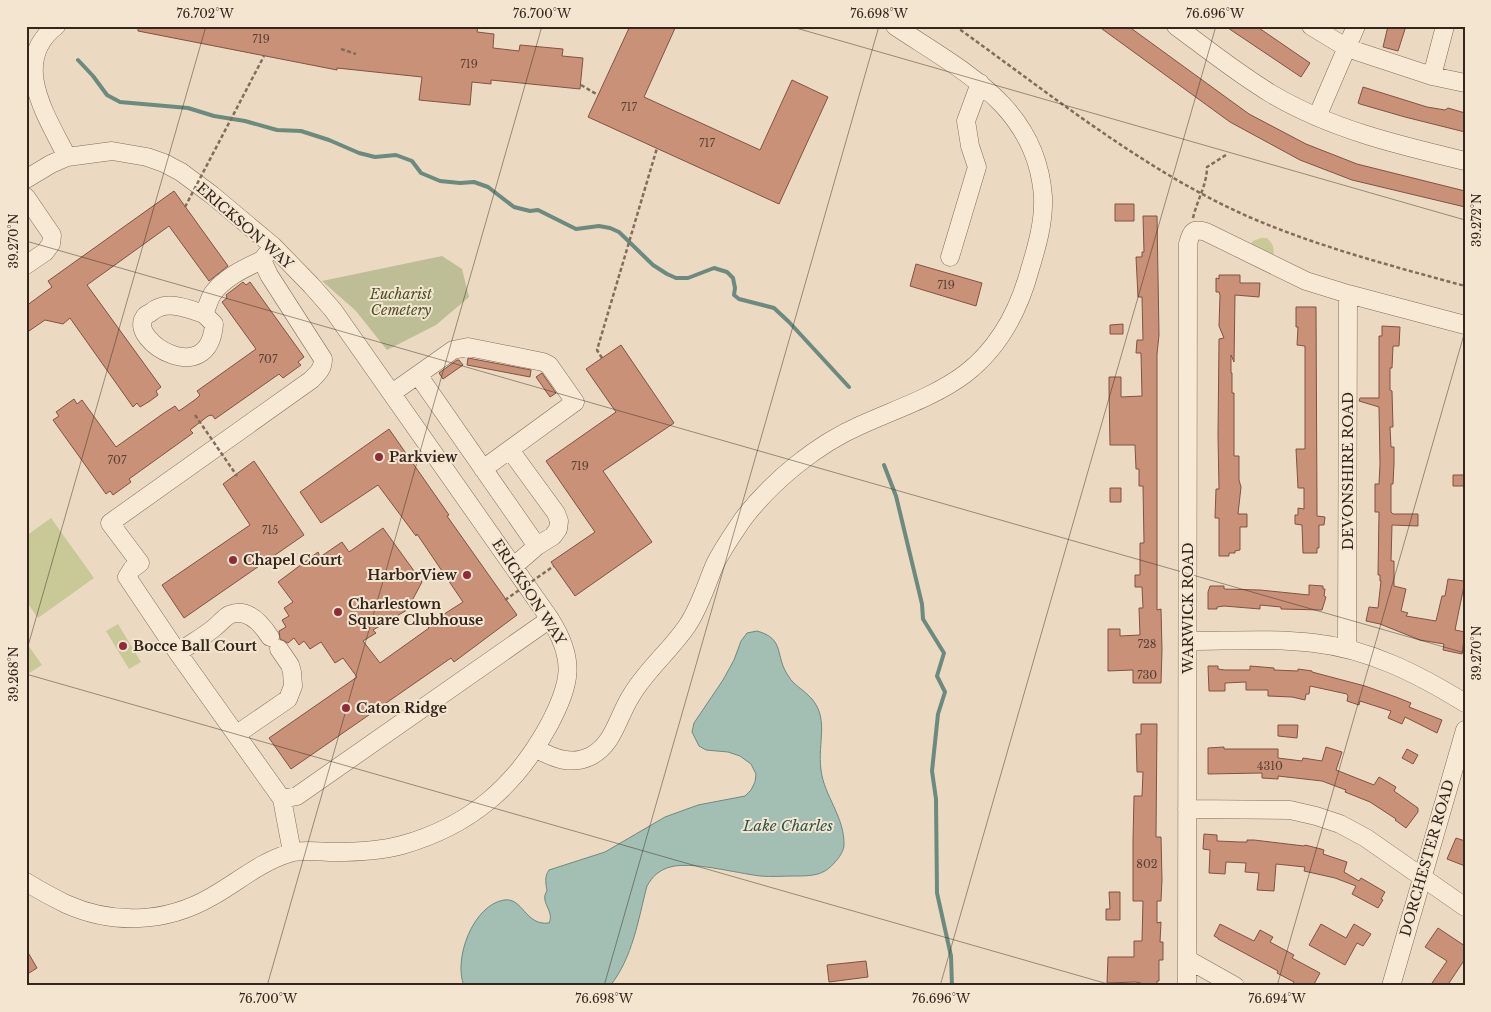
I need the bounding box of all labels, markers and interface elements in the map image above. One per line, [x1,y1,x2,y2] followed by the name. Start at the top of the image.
[176,6,234,21] text: 76.702°W
[513,6,572,21] text: 76.700°W
[850,6,909,21] text: 76.698°W
[1186,6,1245,21] text: 76.696°W
[252,32,270,46] house number: 719
[460,57,478,71] house number: 719
[621,100,637,114] house number: 717
[699,136,715,150] house number: 717
[193,179,298,274] street label: ERICKSON WAY
[1469,193,1484,247] text: 39.272°N
[6,213,21,268] text: 39.270°N
[937,278,955,292] house number: 719
[369,285,433,319] park label: Eucharist Cemetery
[259,352,278,366] house number: 707
[1339,392,1357,550] street label: DEVONSHIRE ROAD
[389,448,458,466] place label: Parkview
[373,451,385,463] marker: Parkview
[108,453,127,467] house number: 707
[571,459,589,473] house number: 719
[262,523,278,537] house number: 715
[488,536,570,649] street label: ERICKSON WAY
[1179,542,1197,675] street label: WARWICK ROAD
[243,551,343,569] place label: Chapel Court
[227,554,239,566] marker: Chapel Court
[367,566,458,584] place label: HarborView
[461,569,473,581] marker: HarborView
[348,595,483,629] place label: Charlestown Square Clubhouse
[332,606,344,618] marker: Charlestown Square Clubhouse
[1469,625,1484,680] text: 39.270°N
[133,637,258,655] place label: Bocce Ball Court
[1138,637,1156,651] house number: 728
[117,640,129,652] marker: Bocce Ball Court
[6,646,21,702] text: 39.268°N
[1137,668,1157,682] house number: 730
[356,699,447,717] place label: Caton Ridge
[340,702,352,714] marker: Caton Ridge
[1257,759,1283,773] house number: 4310
[1396,777,1458,939] street label: DORCHESTER ROAD
[742,816,833,835] water label: Lake Charles
[1136,857,1158,871] house number: 802
[239,991,298,1006] text: 76.700°W
[575,991,634,1006] text: 76.698°W
[912,991,971,1006] text: 76.696°W
[1248,991,1307,1006] text: 76.694°W

